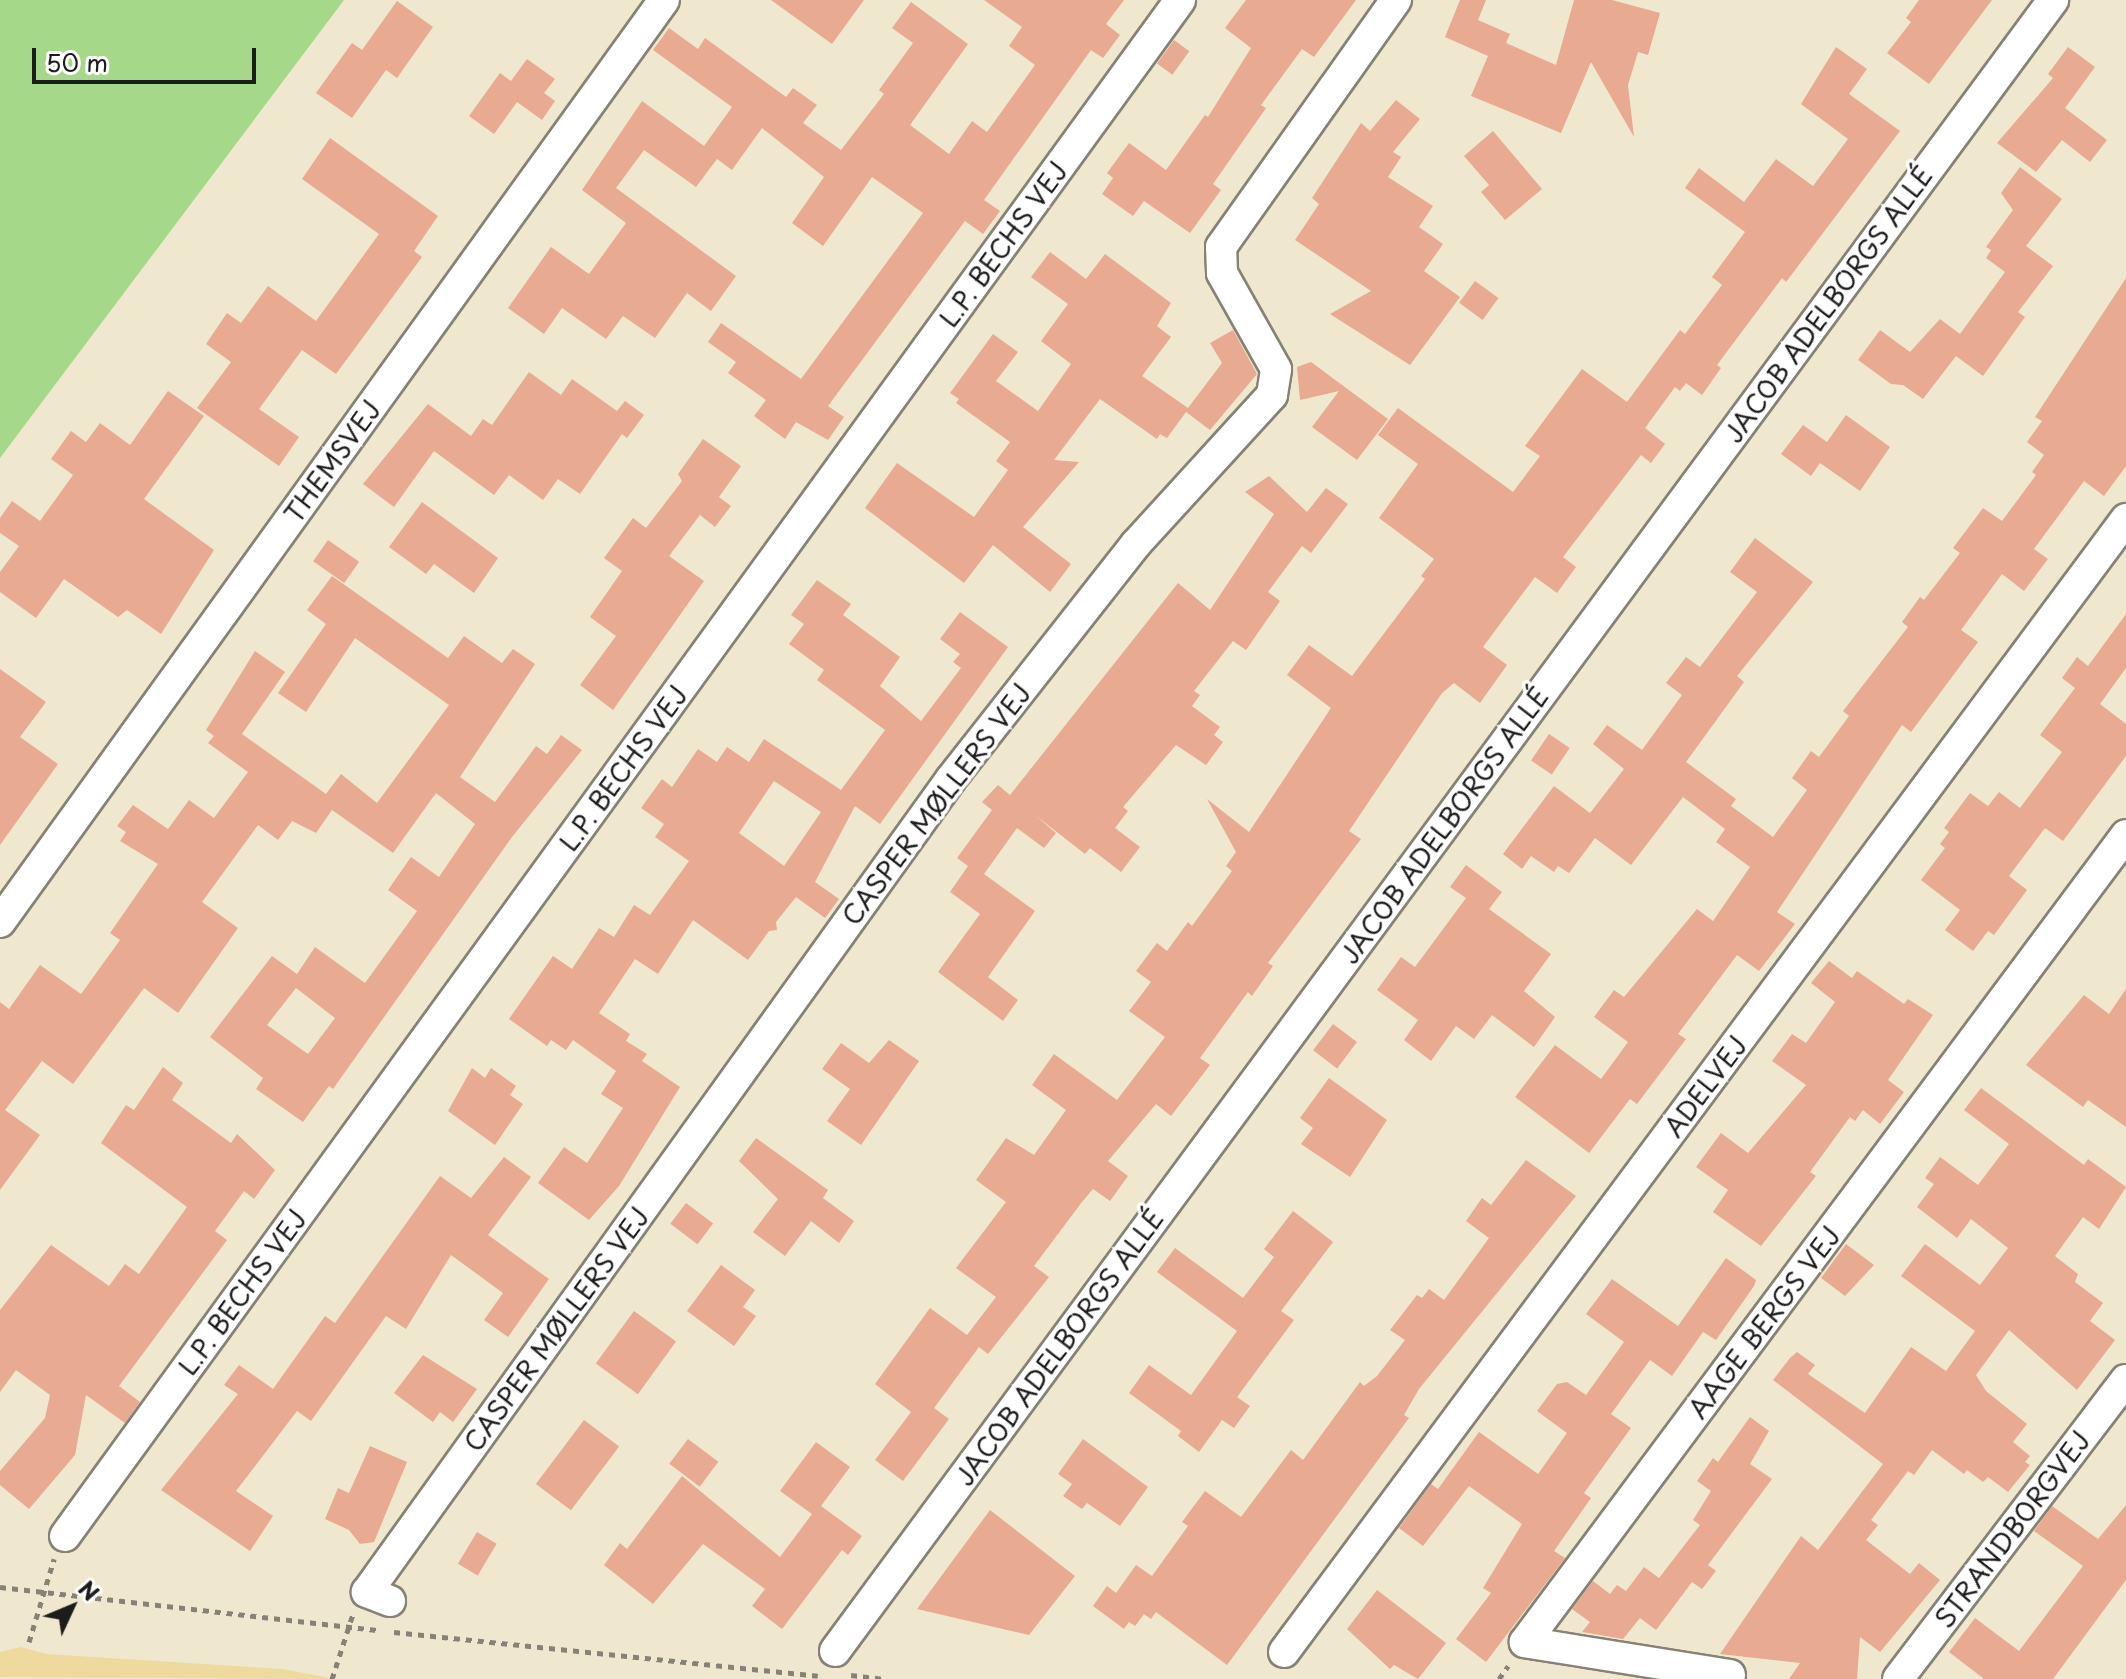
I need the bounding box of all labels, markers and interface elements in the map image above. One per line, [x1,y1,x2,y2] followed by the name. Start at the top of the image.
[36,32,260,82] scale bar
[46,44,108,80] text: 50 m
[932,155,1074,333] street label: L.P. BECHS VEJ
[1715,157,1941,451] street label: JACOB ADELBORGS ALLÉ
[277,394,387,528] street label: THEMSVEJ
[833,675,1039,933] street label: CASPER MØLLERS VEJ
[1331,678,1557,972] street label: JACOB ADELBORGS ALLÉ
[552,679,694,857] street label: L.P. BECHS VEJ
[1657,1029,1753,1143] street label: ADELVEJ
[455,1199,657,1459] street label: CASPER MØLLERS VEJ
[946,1200,1172,1494] street label: JACOB ADELBORGS ALLÉ
[171,1203,313,1381] street label: L.P. BECHS VEJ
[1681,1219,1847,1425] street label: AAGE BERGS VEJ
[1928,1425,2096,1633] street label: STRANDBORGVEJ
[32,1567,112,1647] north arrow
[72,1572,108,1608] text: N

